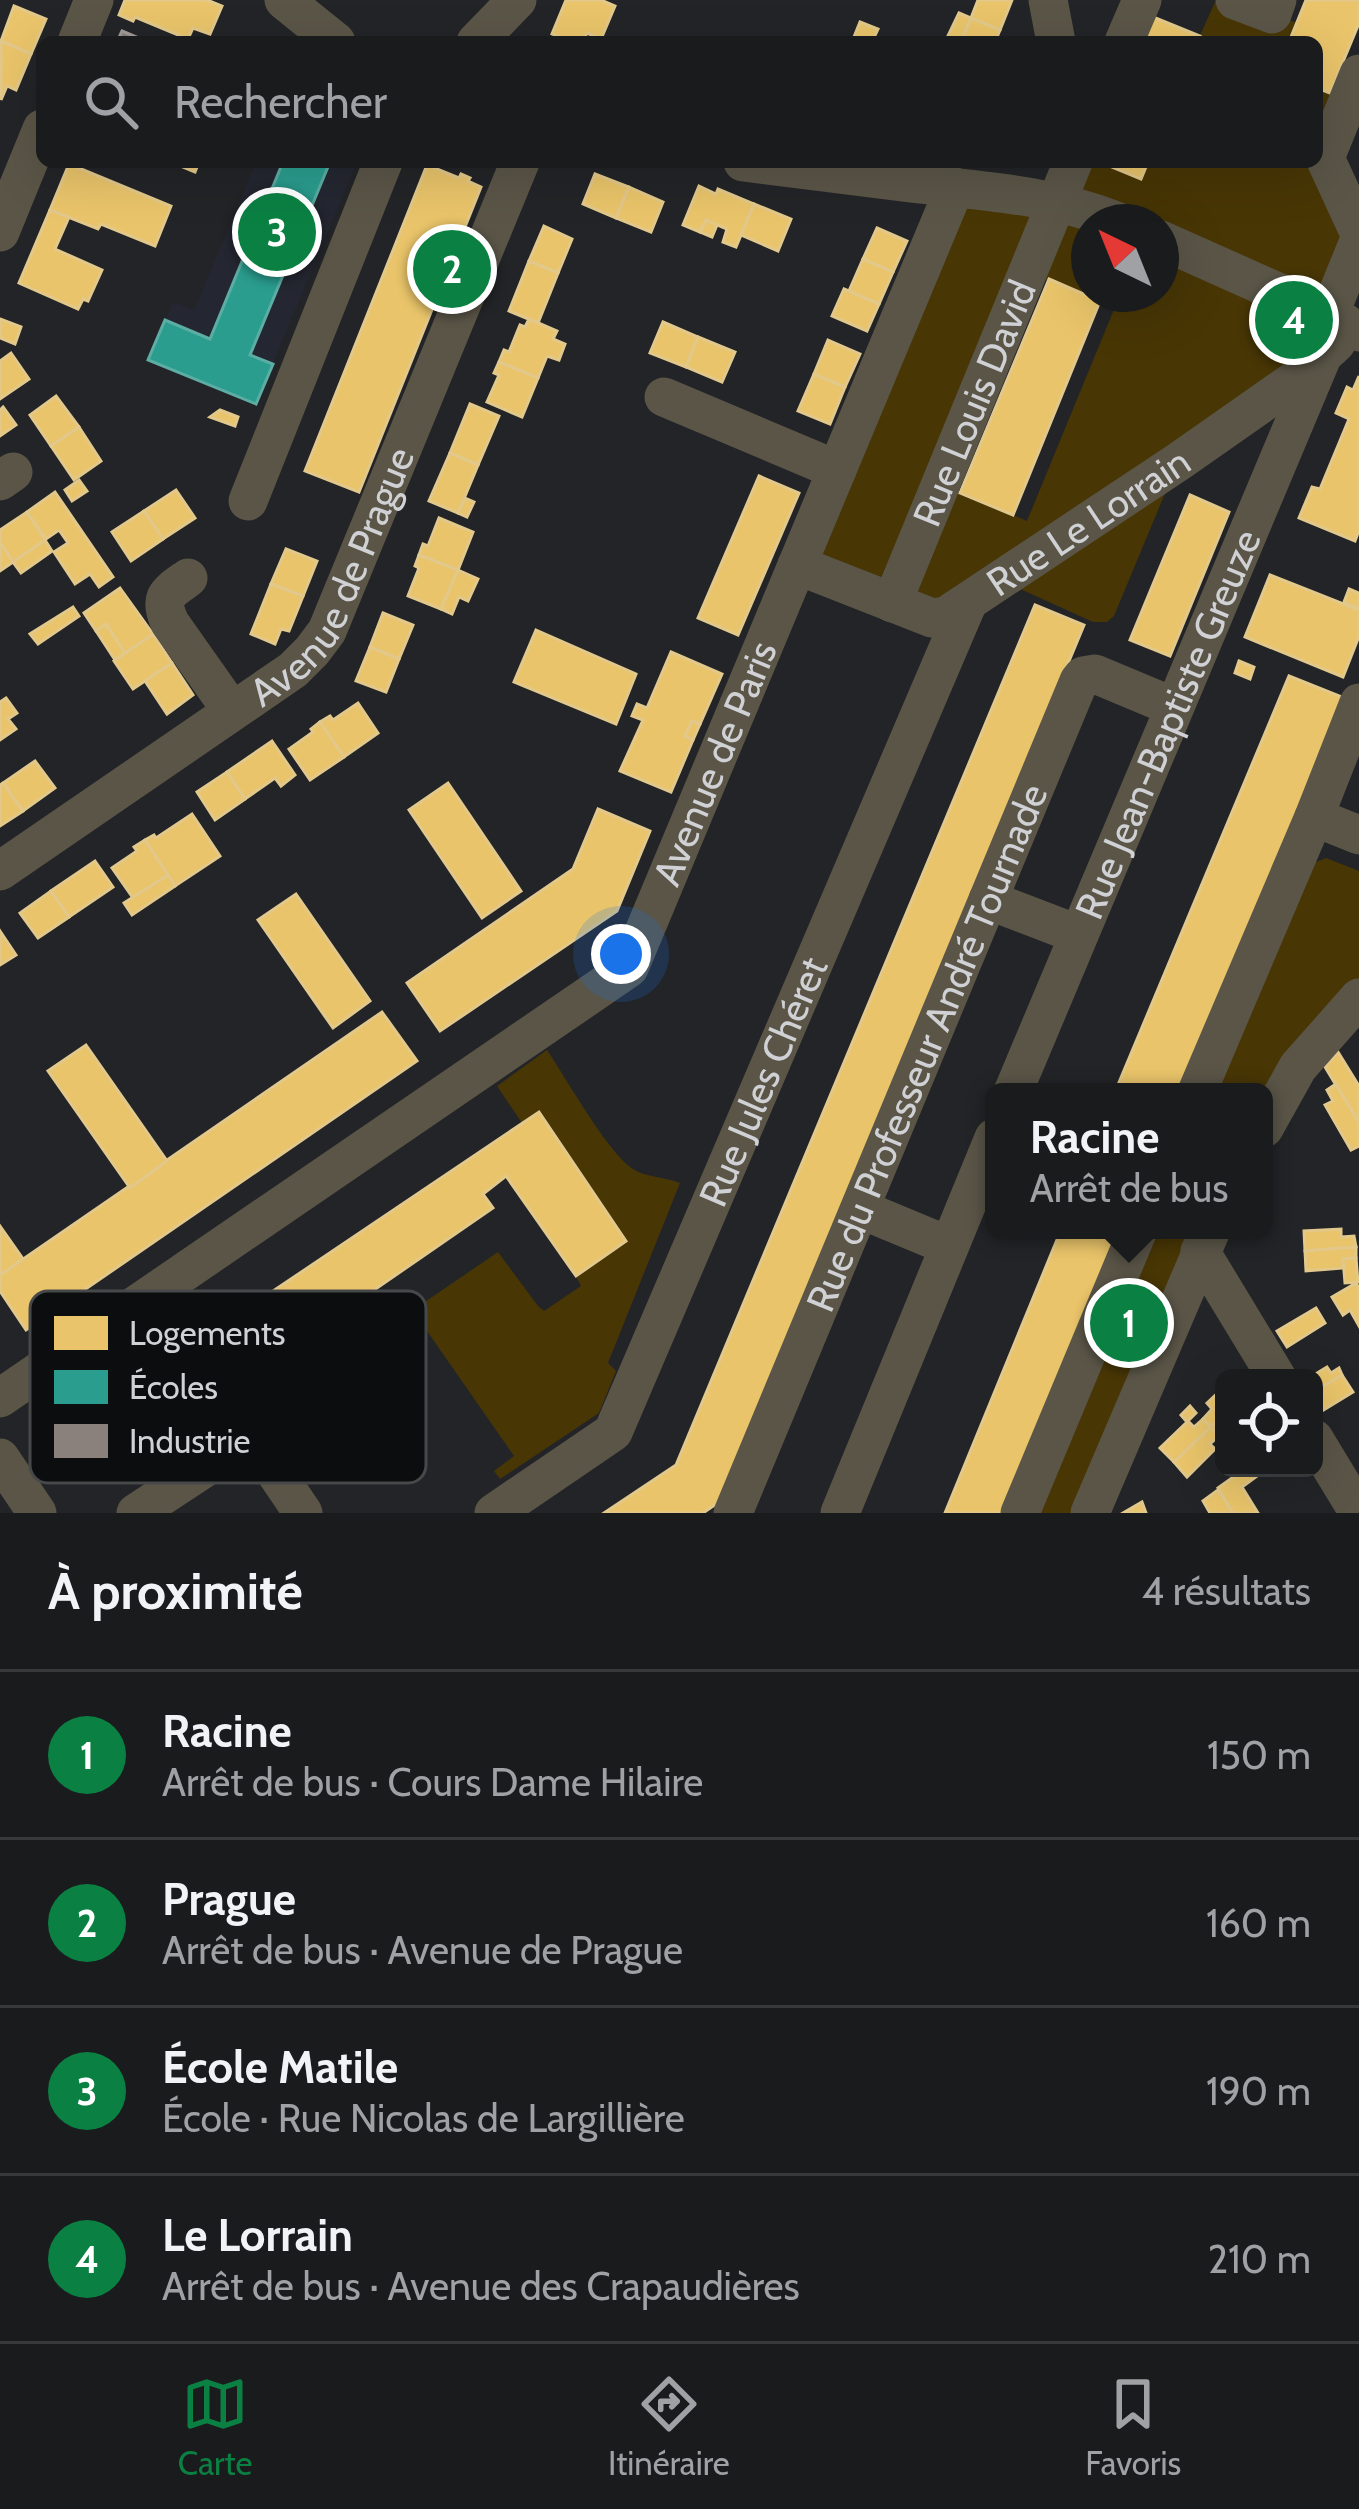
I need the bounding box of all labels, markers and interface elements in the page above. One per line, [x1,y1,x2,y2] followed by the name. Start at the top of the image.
[36,36,1323,168] search box
[78,69,144,135] icon: search
[174,75,387,129] text: Rechercher
[238,187,316,277] pin: 3
[1071,204,1179,312] north arrow
[413,224,491,314] pin: 2
[902,273,1046,533] street label: Rue Louis David
[1255,275,1333,365] pin: 4
[978,437,1199,606] street label: Rue Le Lorrain
[241,440,424,716] street label: Avenue de Prague
[1065,522,1271,926] street label: Rue Jean-Baptiste Greuze
[642,634,787,892] street label: Avenue de Paris
[796,777,1057,1318] street label: Rue du Professeur André Tournade
[591,924,651,984] your location
[688,950,837,1213] street label: Rue Jules Chéret
[985,1083,1273,1239] popup
[1030,1110,1159,1164] text: Racine
[1030,1164,1228,1212] text: Arrêt de bus
[1090,1278,1168,1368] pin: 1
[30,1291,426,1483] legend
[129,1313,286,1353] text: Logements
[129,1367,218,1407] text: Écoles
[1215,1369,1323,1477] map controls
[1215,1369,1323,1477] button: locate
[129,1421,250,1461] text: Industrie
[48,1560,303,1622] text: À proximité
[1142,1567,1311,1615] text: 4 résultats
[162,1704,292,1758] text: Racine
[80,1731,94,1779] text: 1
[1207,1731,1311,1779] text: 150 m
[162,1758,703,1806] text: Arrêt de bus · Cours Dame Hilaire
[162,1872,296,1926] text: Prague
[77,1899,97,1947] text: 2
[1206,1899,1311,1947] text: 160 m
[162,1926,683,1974] text: Arrêt de bus · Avenue de Prague
[162,2040,398,2094] text: École Matile
[76,2067,98,2115] text: 3
[1206,2067,1311,2115] text: 190 m
[162,2094,685,2142] text: École · Rue Nicolas de Largillière
[162,2208,353,2262] text: Le Lorrain
[75,2235,99,2283] text: 4
[1208,2235,1311,2283] text: 210 m
[162,2262,800,2310] text: Arrêt de bus · Avenue des Crapaudières
[178,2371,252,2483] tab: Carte
[608,2371,730,2483] tab: Itinéraire
[1085,2371,1181,2483] tab: Favoris

